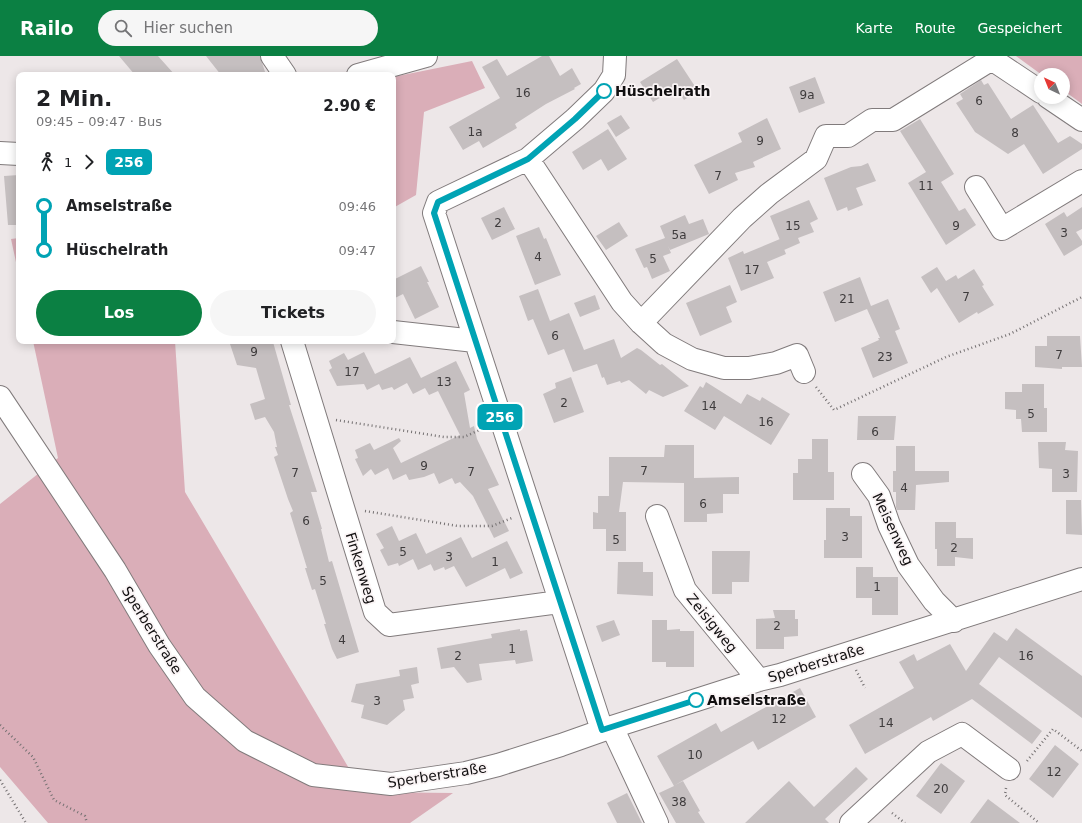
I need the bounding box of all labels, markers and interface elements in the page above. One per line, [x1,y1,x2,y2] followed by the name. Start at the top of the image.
[98,10,378,46] search box
[20,17,74,39] text: Railo
[112,17,134,39] icon: search
[144,19,233,37] text: Hier suchen
[855,20,893,36] text: Karte
[915,20,955,36] text: Route
[977,20,1062,36] text: Gespeichert
[1034,68,1070,104] north arrow
[1034,68,1070,104] map controls
[596,83,612,99] marker: Hüschelrath
[615,83,711,99] place label: Hüschelrath
[36,86,112,111] text: 2 Min.
[515,86,531,100] house number: 16
[800,88,815,102] house number: 9a
[975,94,983,108] house number: 6
[323,97,376,115] text: 2.90 €
[36,114,162,129] text: 09:45 – 09:47 · Bus
[468,125,483,139] house number: 1a
[1011,126,1019,140] house number: 8
[756,134,764,148] house number: 9
[36,151,58,173] icon: walk
[78,151,100,173] icon: forward
[114,154,144,170] text: 256
[64,155,72,170] text: 1
[714,169,722,183] house number: 7
[918,179,934,193] house number: 11
[66,197,172,215] text: Amselstraße
[339,199,376,214] text: 09:46
[494,216,502,230] house number: 2
[785,219,801,233] house number: 15
[952,219,960,233] house number: 9
[1060,226,1068,240] house number: 3
[672,228,687,242] house number: 5a
[66,241,168,259] text: Hüschelrath
[339,243,376,258] text: 09:47
[534,250,542,264] house number: 4
[649,252,657,266] house number: 5
[744,263,760,277] house number: 17
[36,290,202,336] button: Los
[210,290,376,336] button: Tickets
[962,290,970,304] house number: 7
[839,292,855,306] house number: 21
[551,329,559,343] house number: 6
[250,345,258,359] house number: 9
[1055,348,1063,362] house number: 7
[877,350,893,364] house number: 23
[344,365,360,379] house number: 17
[436,375,452,389] house number: 13
[560,396,568,410] house number: 2
[701,399,717,413] house number: 14
[477,404,523,430] line badge: 256
[1027,407,1035,421] house number: 5
[485,409,515,425] text: 256
[758,415,774,429] house number: 16
[871,425,879,439] house number: 6
[420,459,428,473] house number: 9
[640,464,648,478] house number: 7
[467,465,475,479] house number: 7
[291,466,299,480] house number: 7
[1062,467,1070,481] house number: 3
[900,481,908,495] house number: 4
[869,490,917,568] street label: Meisenweg
[699,497,707,511] house number: 6
[302,514,310,528] house number: 6
[343,530,379,606] street label: Finkenweg
[841,530,849,544] house number: 3
[612,533,620,547] house number: 5
[950,541,958,555] house number: 2
[399,545,407,559] house number: 5
[445,550,453,564] house number: 3
[491,555,499,569] house number: 1
[319,574,327,588] house number: 5
[873,580,881,594] house number: 1
[119,583,185,677] street label: Sperberstraße
[683,590,741,656] street label: Zeisigweg
[773,619,781,633] house number: 2
[338,633,346,647] house number: 4
[766,641,866,685] street label: Sperberstraße
[508,642,516,656] house number: 1
[454,649,462,663] house number: 2
[1018,649,1034,663] house number: 16
[688,692,704,708] marker: Amselstraße
[707,692,806,708] place label: Amselstraße
[373,694,381,708] house number: 3
[771,712,787,726] house number: 12
[878,716,894,730] house number: 14
[687,748,703,762] house number: 10
[386,759,488,791] street label: Sperberstraße
[1046,765,1062,779] house number: 12
[933,782,949,796] house number: 20
[671,795,687,809] house number: 38

